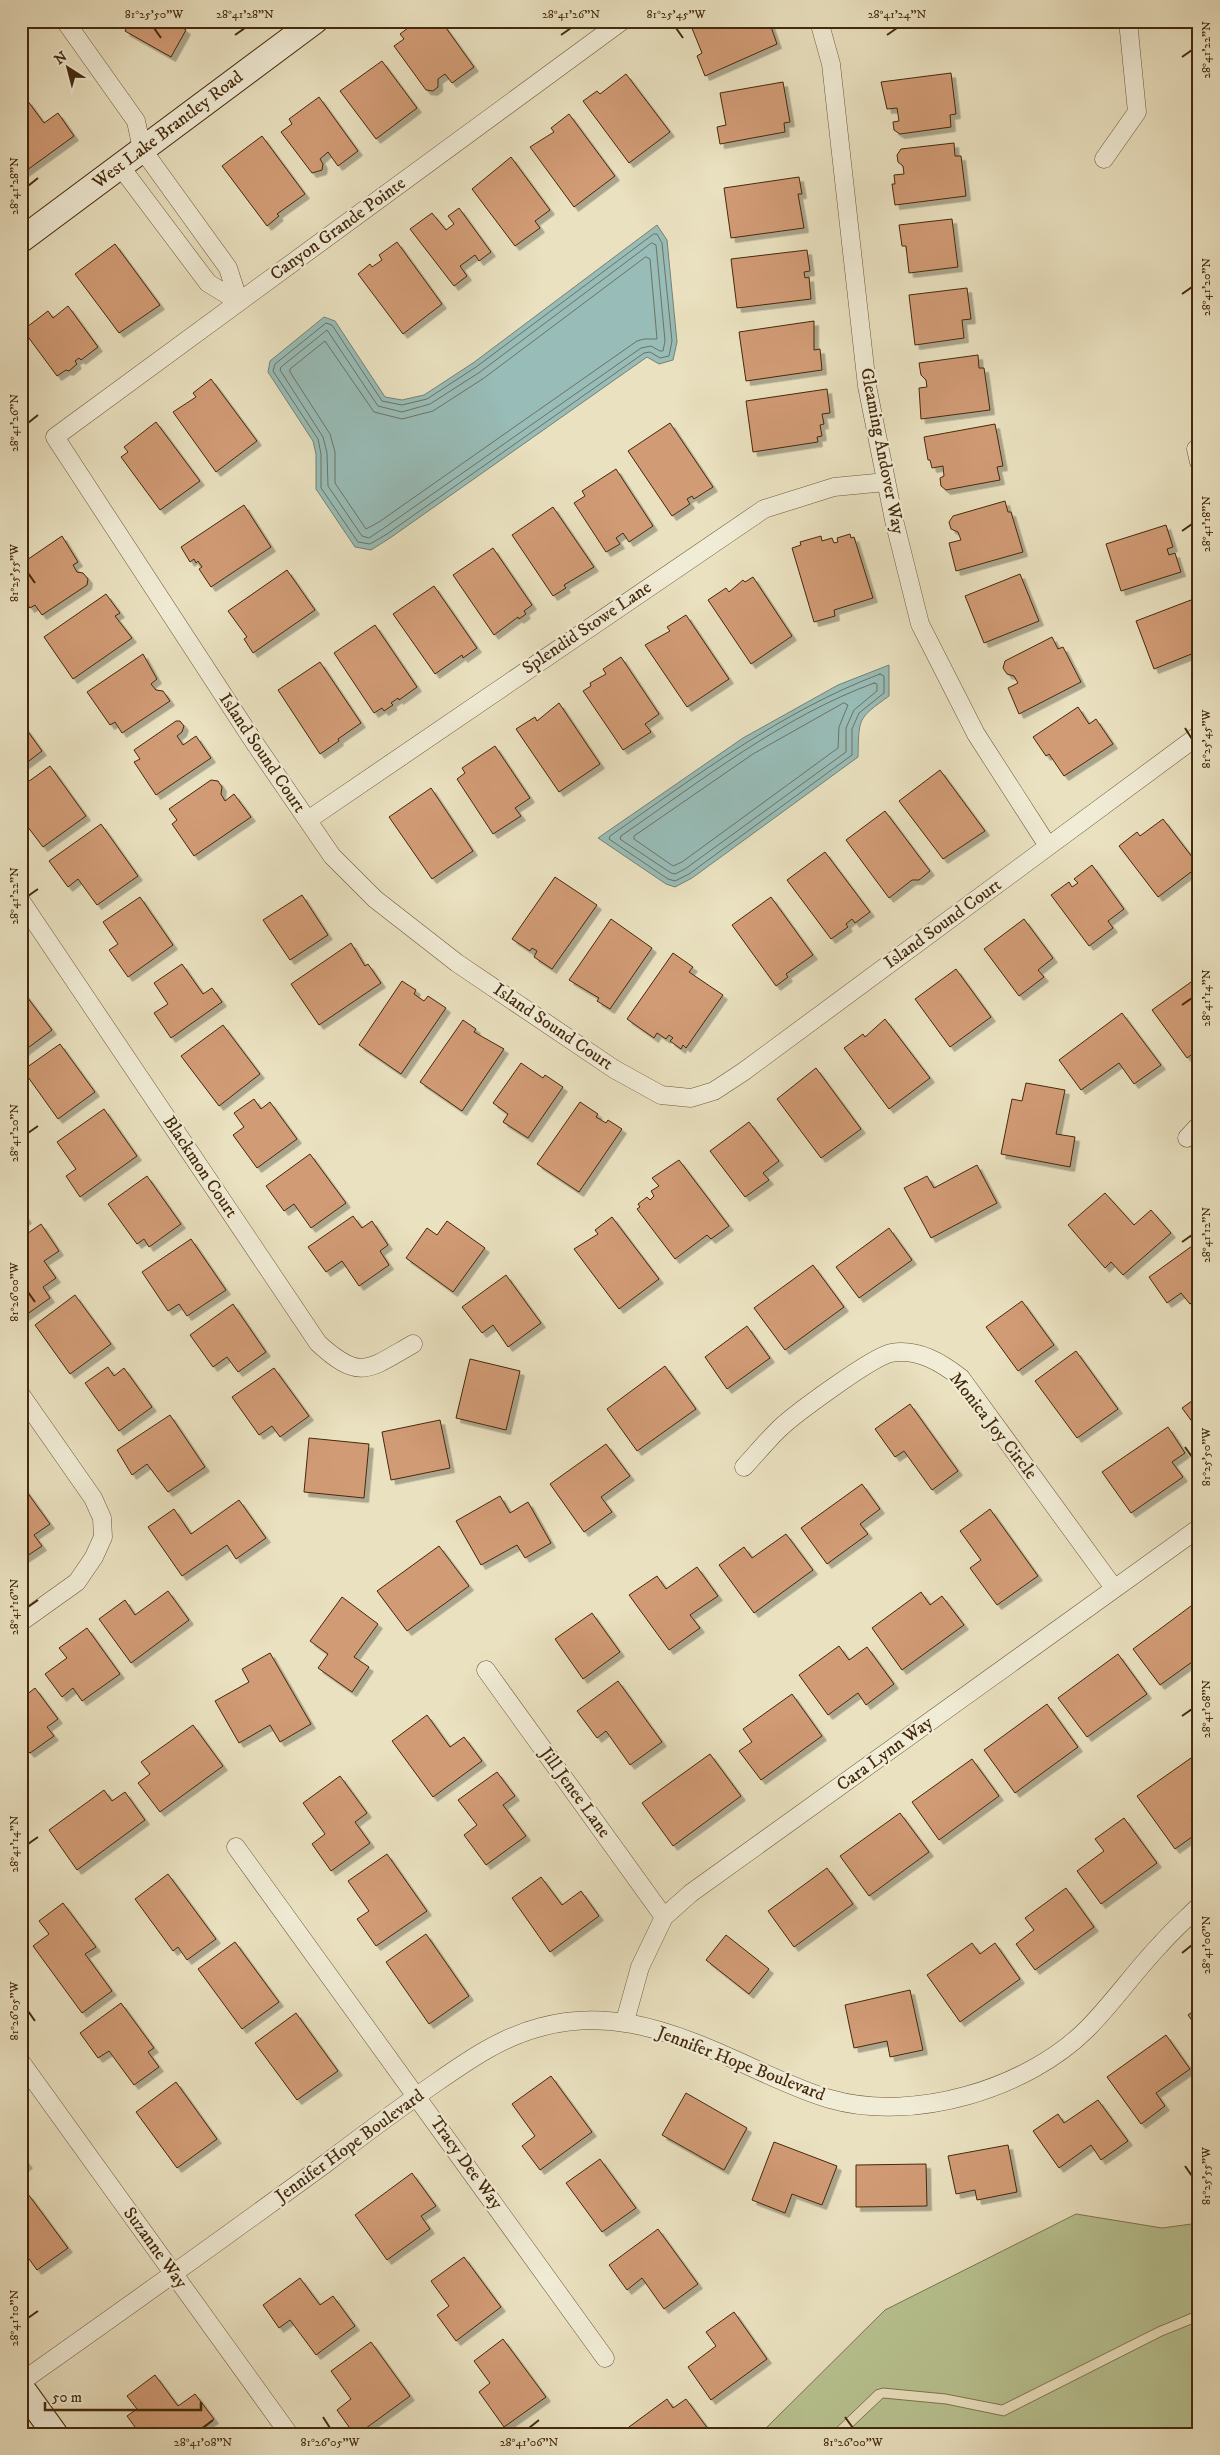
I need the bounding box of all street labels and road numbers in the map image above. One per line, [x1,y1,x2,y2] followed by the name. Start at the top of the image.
[88,66,248,194] street label: West Lake Brantley Road
[266,172,410,286] street label: Canyon Grande Pointe
[855,366,909,537] street label: Gleaming Andover Way
[518,577,656,679] street label: Splendid Stowe Lane
[214,689,310,817] street label: Island Sound Court
[880,874,1006,974] street label: Island Sound Court
[489,979,617,1075] street label: Island Sound Court
[158,1112,242,1222] street label: Blackmon Court
[944,1368,1042,1484] street label: Monica Joy Circle
[833,1712,938,1796] street label: Cara Lynn Way
[534,1742,615,1842] street label: Jill Jenee Lane
[652,2021,828,2106] street label: Jennifer Hope Boulevard
[270,2085,429,2208] street label: Jennifer Hope Boulevard
[425,2112,507,2214] street label: Tracy Dee Way
[118,2203,192,2293] street label: Suzanne Way

